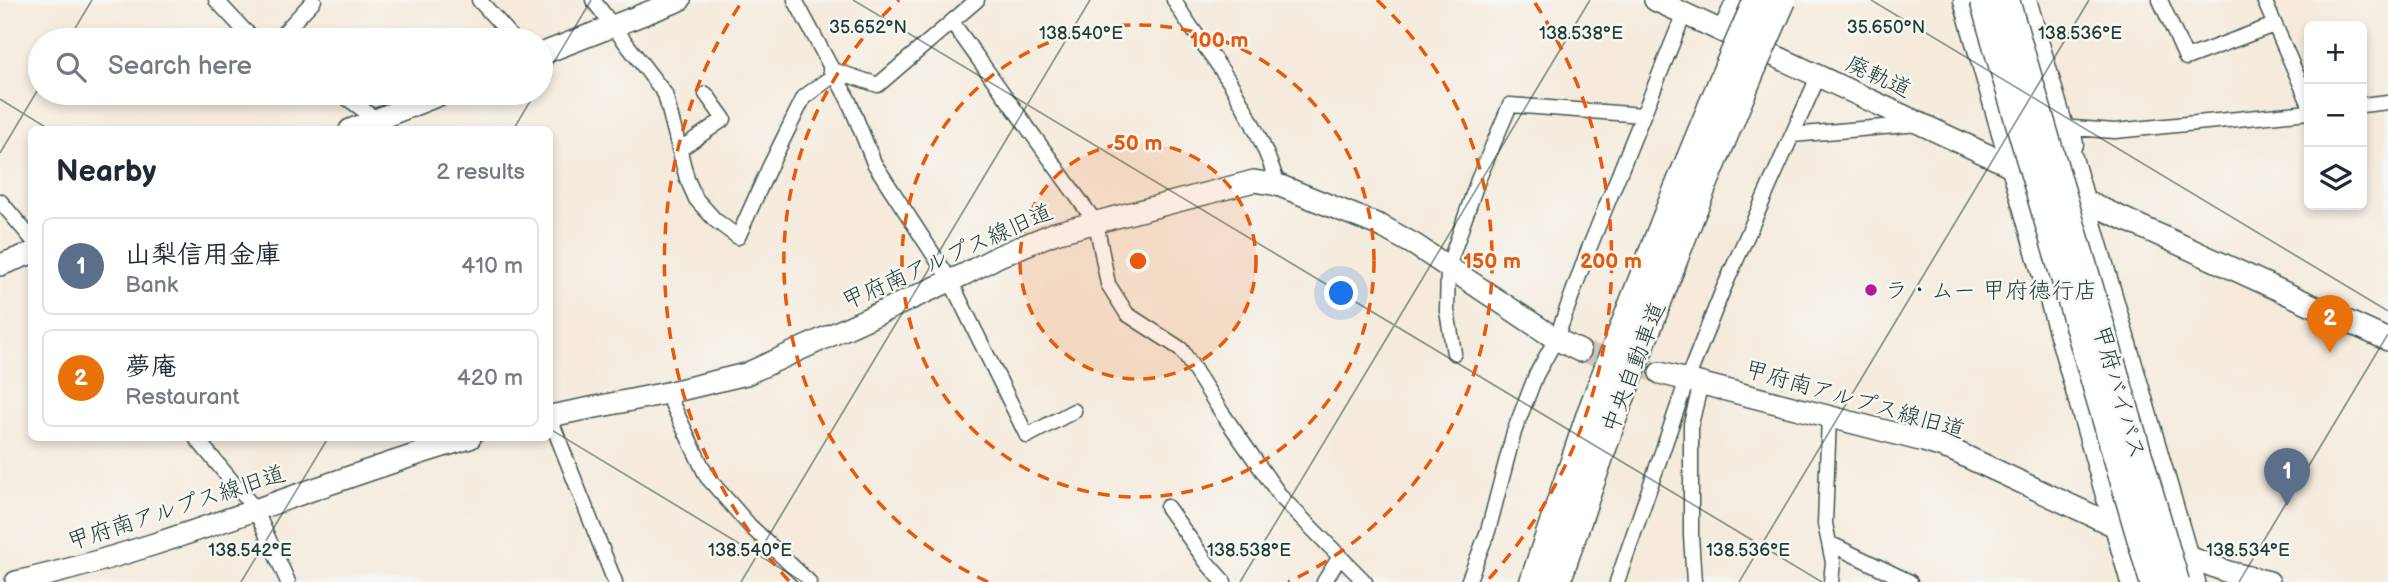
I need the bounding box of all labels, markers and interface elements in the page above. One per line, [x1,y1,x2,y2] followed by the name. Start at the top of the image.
[829,17,907,38] text: 35.652°N
[1847,17,1925,38] text: 35.650°N
[2304,21,2367,210] map controls
[2304,21,2367,84] button: +
[1039,23,1123,44] text: 138.540°E
[1539,23,1623,44] text: 138.538°E
[2038,23,2122,44] text: 138.536°E
[28,28,553,105] search box
[1190,28,1248,53] text: 100 m
[52,48,90,86] icon: search
[1841,50,1916,104] street label: 廃軌道
[108,51,252,82] text: Search here
[2304,84,2367,147] button: −
[1114,131,1162,156] text: 50 m
[2304,147,2367,210] button: layers
[56,154,156,190] text: Nearby
[436,158,525,186] text: 2 results
[838,198,1057,316] street label: 甲府南アルプス線旧道
[125,240,281,271] text: 山梨信用金庫
[1126,249,1150,273] centre of rings
[1463,249,1521,274] text: 150 m
[1580,249,1642,274] text: 200 m
[76,252,86,280] text: 1
[461,252,523,280] text: 410 m
[125,271,178,299] text: Bank
[1324,276,1358,310] your location
[1885,277,2097,305] place label: ラ・ムー 甲府徳行店
[1863,282,1879,298] marker: ラ・ムー 甲府徳行店
[2307,295,2353,353] pin: 2
[1596,298,1672,437] street label: 中央自動車道
[2087,322,2151,462] street label: 甲府バイパス
[125,352,177,383] text: 夢庵
[1741,355,1968,445] street label: 甲府南アルプス線旧道
[74,364,88,392] text: 2
[457,364,523,392] text: 420 m
[125,383,239,411] text: Restaurant
[2264,448,2310,506] pin: 1
[64,459,289,556] street label: 甲府南アルプス線旧道
[208,540,292,561] text: 138.542°E
[708,540,792,561] text: 138.540°E
[1207,540,1291,561] text: 138.538°E
[1706,540,1790,561] text: 138.536°E
[2206,540,2290,561] text: 138.534°E

